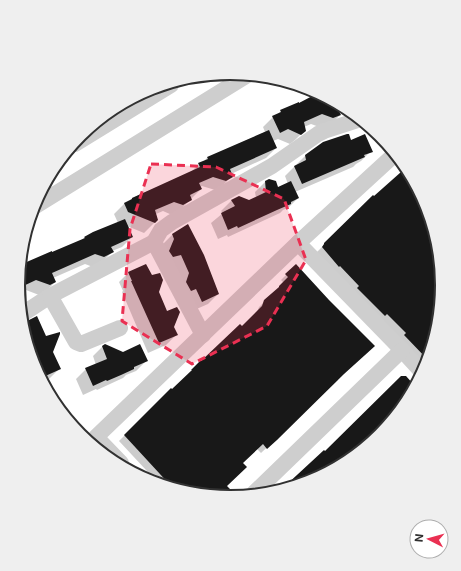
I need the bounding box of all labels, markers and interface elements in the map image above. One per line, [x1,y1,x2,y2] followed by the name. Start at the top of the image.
[409,519,449,559] north arrow
[412,533,426,543] text: N

